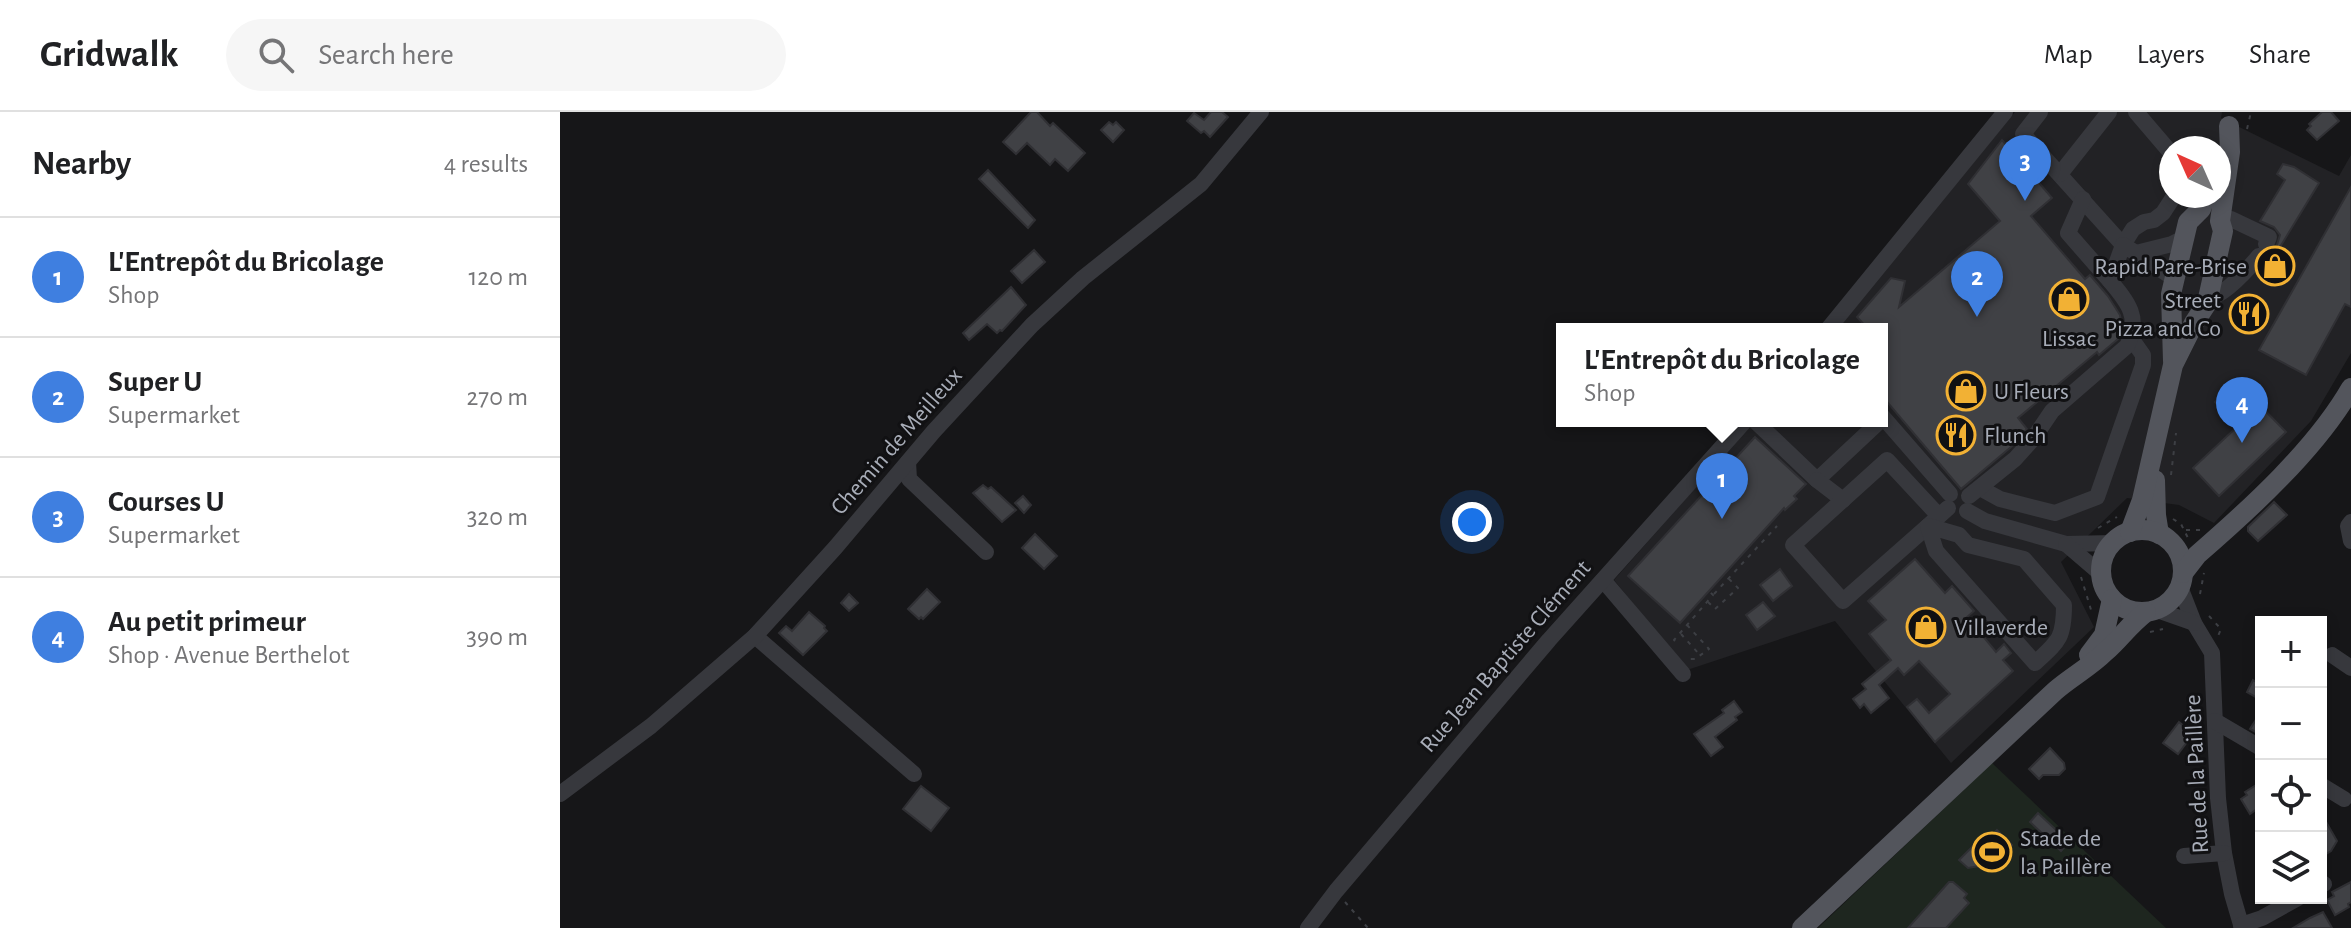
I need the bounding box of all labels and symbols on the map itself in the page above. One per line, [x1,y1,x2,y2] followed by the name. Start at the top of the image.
[1999,135,2051,201] pin: 3
[2159,136,2231,208] north arrow
[2254,245,2296,287] shop icon: Rapid Pare-Brise
[1951,251,2003,317] pin: 2
[2094,255,2247,279] place label: Rapid Pare-Brise
[2048,278,2090,320] shop icon: Lissac
[2104,289,2221,341] place label: Street Pizza and Co
[2228,293,2270,335] restaurant icon: Street Pizza and Co
[2042,327,2096,351] place label: Lissac
[827,363,967,520] street label: Chemin de Meilleux
[1945,370,1987,412] shop icon: U Fleurs
[2216,377,2268,443] pin: 4
[1994,380,2069,404] place label: U Fleurs
[1935,414,1977,456] restaurant icon: Flunch
[1984,424,2046,448] place label: Flunch
[1696,453,1748,519] pin: 1
[1452,502,1492,542] your location
[1416,556,1596,757] street label: Rue Jean Baptiste Clément
[1905,606,1947,648] shop icon: Villaverde
[1954,616,2048,640] place label: Villaverde
[2181,694,2213,854] street label: Rue de la Paillère
[2020,827,2111,879] place label: Stade de la Paillère
[1971,831,2013,873] sports icon: Stade de la Paillère

